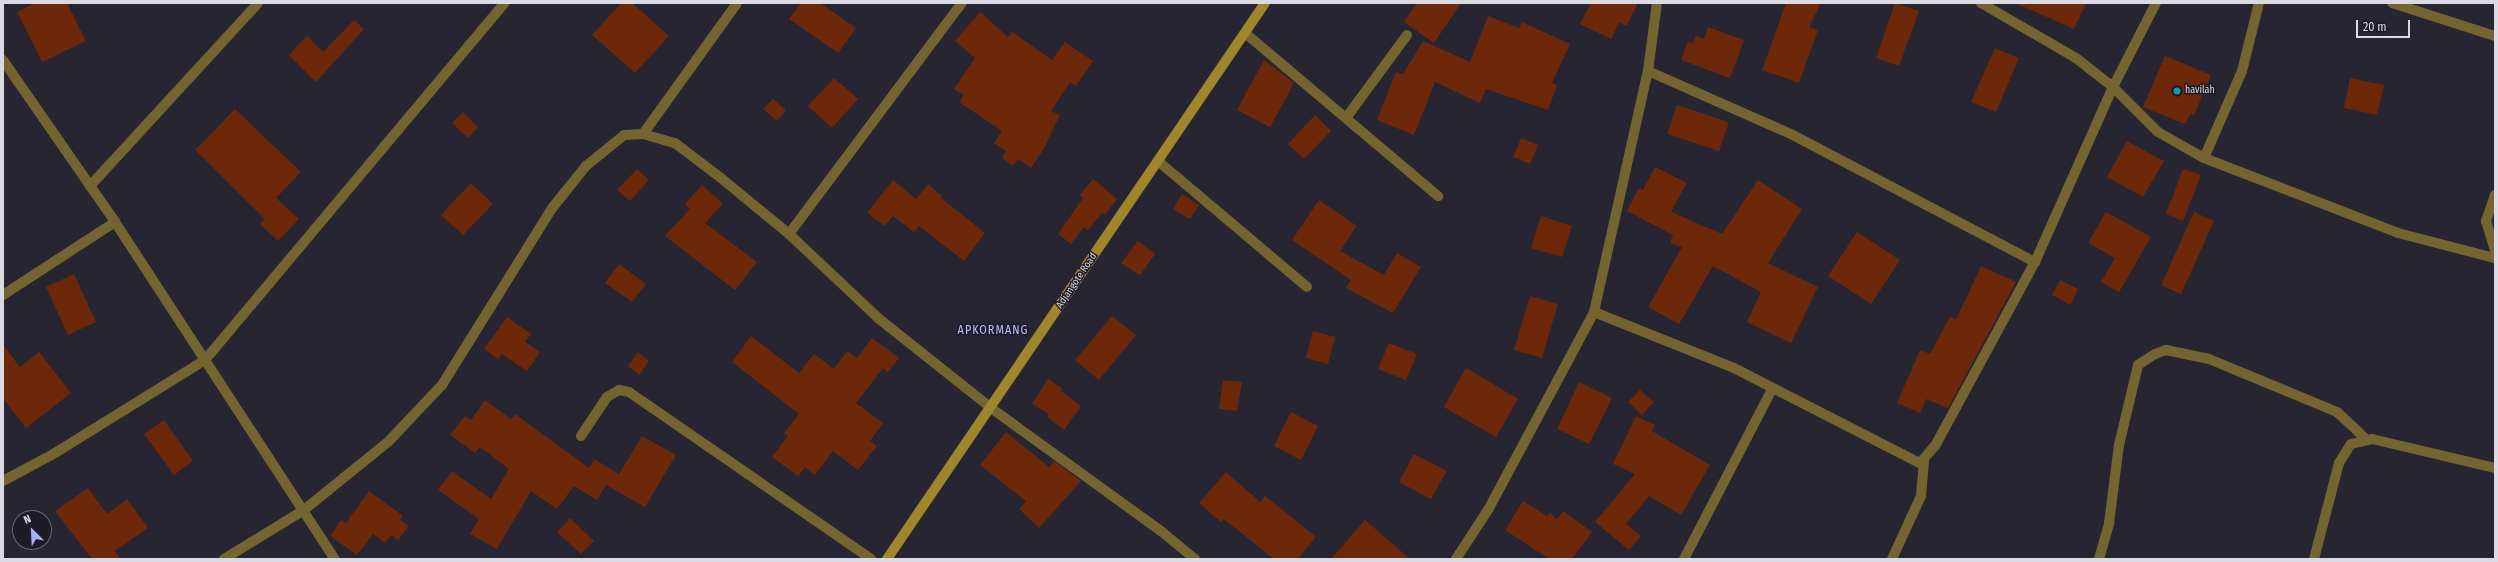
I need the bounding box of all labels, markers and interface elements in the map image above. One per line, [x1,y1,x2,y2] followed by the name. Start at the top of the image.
[2358,12,2412,38] scale bar
[2363,20,2387,34] text: 20 m
[2185,85,2215,97] place label: havilah
[2172,86,2182,96] marker: havilah
[1054,251,1100,311] street label: Adjangote Road
[958,324,1028,338] district label: APKORMANG
[12,510,52,550] north arrow
[22,512,33,527] text: N

